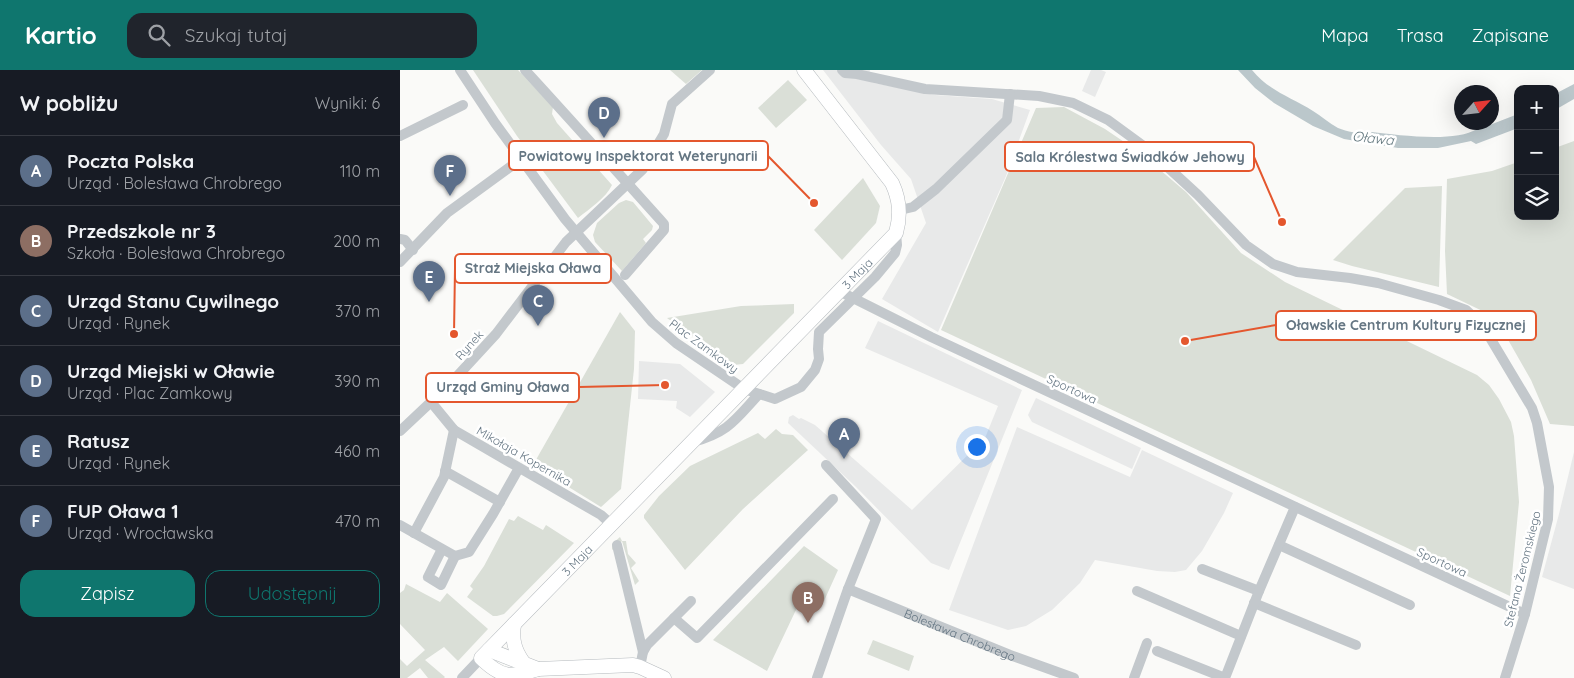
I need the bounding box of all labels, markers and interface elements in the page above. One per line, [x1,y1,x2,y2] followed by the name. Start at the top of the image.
[127,13,477,58] search box
[25,20,97,50] text: Kartio
[145,21,173,49] icon: search
[185,23,288,47] text: Szukaj tutaj
[1321,24,1369,47] text: Mapa
[1397,24,1444,47] text: Trasa
[1472,24,1549,47] text: Zapisane
[1454,85,1499,130] north arrow
[1514,85,1559,220] map controls
[1514,85,1559,130] button: +
[20,90,118,116] text: W pobliżu
[315,93,380,113] text: Wyniki: 6
[588,97,620,138] pin: D
[1351,127,1396,149] water label: Oława
[1514,130,1559,175] button: −
[509,141,768,170] callout: Powiatowy Inspektorat Weterynarii
[1005,142,1254,171] callout: Sala Królestwa Świadków Jehowy
[518,147,758,165] text: Powiatowy Inspektorat Weterynarii
[1015,148,1245,166] text: Sala Królestwa Świadków Jehowy
[67,149,194,173] text: Poczta Polska
[434,155,466,196] pin: F
[31,161,41,181] text: A
[340,161,380,181] text: 110 m
[67,173,282,193] text: Urząd · Bolesława Chrobrego
[1514,175,1559,220] button: layers
[67,219,216,243] text: Przedszkole nr 3
[31,231,41,251] text: B
[333,231,380,251] text: 200 m
[67,243,285,263] text: Szkoła · Bolesława Chrobrego
[455,254,611,283] callout: Straż Miejska Oława
[838,254,875,292] street label: 3 Maja
[465,259,601,277] text: Straż Miejska Oława
[413,261,445,302] pin: E
[522,285,554,326] pin: C
[67,289,279,313] text: Urząd Stanu Cywilnego
[31,301,41,321] text: C
[335,301,380,321] text: 370 m
[1276,311,1536,340] callout: Oławskie Centrum Kultury Fizycznej
[67,313,170,333] text: Urząd · Rynek
[666,316,742,376] street label: Plac Zamkowy
[1286,316,1526,334] text: Oławskie Centrum Kultury Fizycznej
[452,327,486,363] street label: Rynek
[67,359,275,383] text: Urząd Miejski w Oławie
[30,371,42,391] text: D
[334,371,380,391] text: 390 m
[1045,371,1099,407] street label: Sportowa
[426,373,579,402] callout: Urząd Gminy Oława
[436,378,570,396] text: Urząd Gminy Oława
[67,383,233,403] text: Urząd · Plac Zamkowy
[828,418,860,459] pin: A
[474,423,574,489] street label: Mikołaja Kopernika
[67,429,129,453] text: Ratusz
[964,434,990,460] your location
[31,441,41,461] text: E
[334,441,380,461] text: 460 m
[67,453,170,473] text: Urząd · Rynek
[67,499,179,523] text: FUP Oława 1
[1500,509,1544,629] street label: Stefana Żeromskiego
[32,511,41,531] text: F
[335,511,380,531] text: 470 m
[67,523,214,543] text: Urząd · Wrocławska
[558,541,595,579] street label: 3 Maja
[1415,544,1469,580] street label: Sportowa
[20,570,195,617] button: Zapisz
[205,570,380,617] button: Udostępnij
[792,582,824,623] pin: B
[902,605,1018,664] street label: Bolesława Chrobrego

